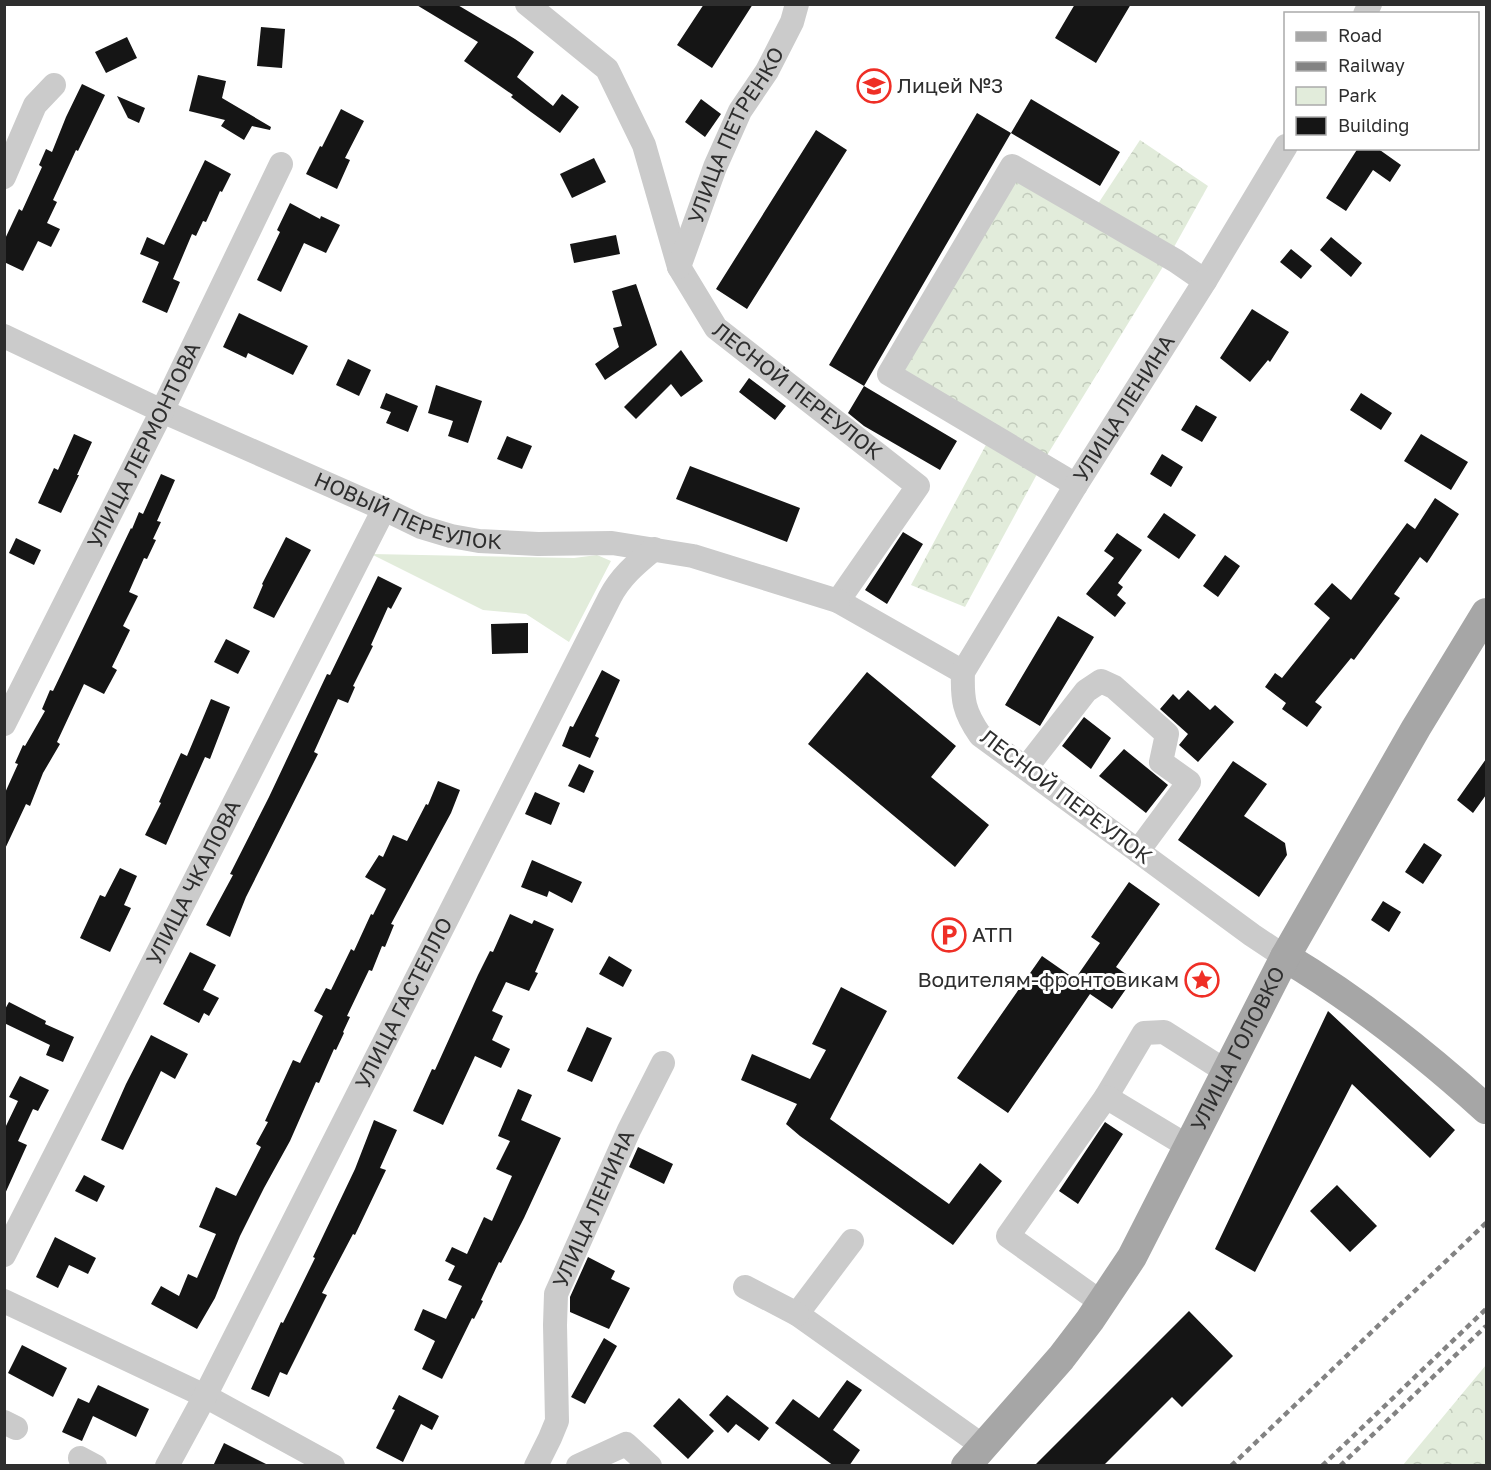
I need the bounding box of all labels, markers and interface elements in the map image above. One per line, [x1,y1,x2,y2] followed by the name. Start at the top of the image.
[1284,12,1479,150] legend
[1338,24,1382,46] text: Road
[682,42,789,227] street label: УЛИЦА ПЕТРЕНКО
[1338,54,1405,76] text: Railway
[856,68,892,104] school or university icon: Лицей №3
[897,72,1003,98] place label: Лицей №3
[1338,84,1377,106] text: Park
[1338,114,1409,136] text: Building
[708,316,888,465] street label: ЛЕСНОЙ ПЕРЕУЛОК
[1067,329,1180,487] street label: УЛИЦА ЛЕНИНА
[81,338,205,552] street label: УЛИЦА ЛЕРМОНТОВА
[311,466,503,554] street label: НОВЫЙ ПЕРЕУЛОК
[976,723,1158,869] street label: ЛЕСНОЙ ПЕРЕУЛОК
[140,795,246,969] street label: УЛИЦА ЧКАЛОВА
[349,913,457,1093] street label: УЛИЦА ГАСТЕЛЛО
[931,917,967,953] parking icon: АТП
[972,921,1013,947] place label: АТП
[1184,962,1220,998] place icon: Водителям-фронтовикам
[1185,962,1290,1135] street label: УЛИЦА ГОЛОВКО
[918,966,1179,992] place label: Водителям-фронтовикам
[547,1126,639,1291] street label: УЛИЦА ЛЕНИНА

